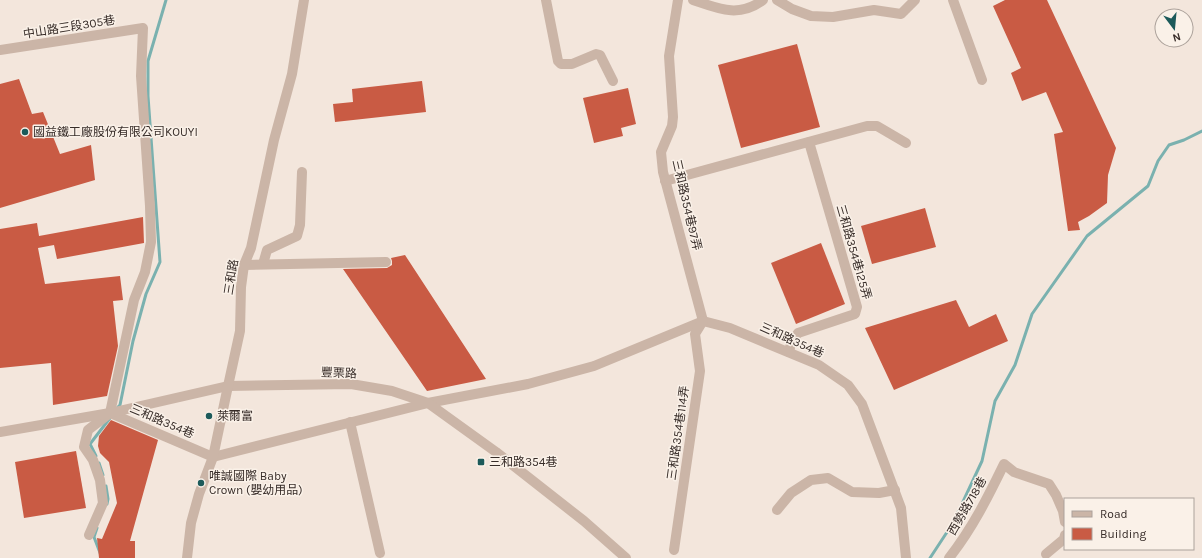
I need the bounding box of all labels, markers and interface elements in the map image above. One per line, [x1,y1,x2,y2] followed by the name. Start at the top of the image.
[1154,8,1194,48] north arrow
[22,13,116,41] street label: 中山路三段305巷
[1171,30,1182,44] text: N
[33,125,198,139] place label: 國益鐵工廠股份有限公司KOUYI
[20,127,30,137] marker: 國益鐵工廠股份有限公司KOUYI
[670,158,704,252] street label: 三和路354巷97弄
[834,203,874,301] street label: 三和路354巷125弄
[221,258,241,296] street label: 三和路
[758,320,826,360] street label: 三和路354巷
[321,365,357,381] street label: 豐栗路
[664,385,692,481] street label: 三和路354巷114弄
[128,401,196,441] street label: 三和路354巷
[217,409,253,423] place label: 萊爾富
[204,411,214,421] marker: 萊爾富
[489,455,558,469] place label: 三和路354巷
[476,457,486,467] marker: 三和路354巷
[209,469,303,497] place label: 唯誠國際 Baby Crown (嬰幼用品)
[945,474,989,538] street label: 西勢路718巷
[196,478,206,488] marker: 唯誠國際 Baby Crown (嬰幼用品)
[1064,498,1194,550] legend
[1100,507,1128,521] text: Road
[1100,527,1147,541] text: Building

